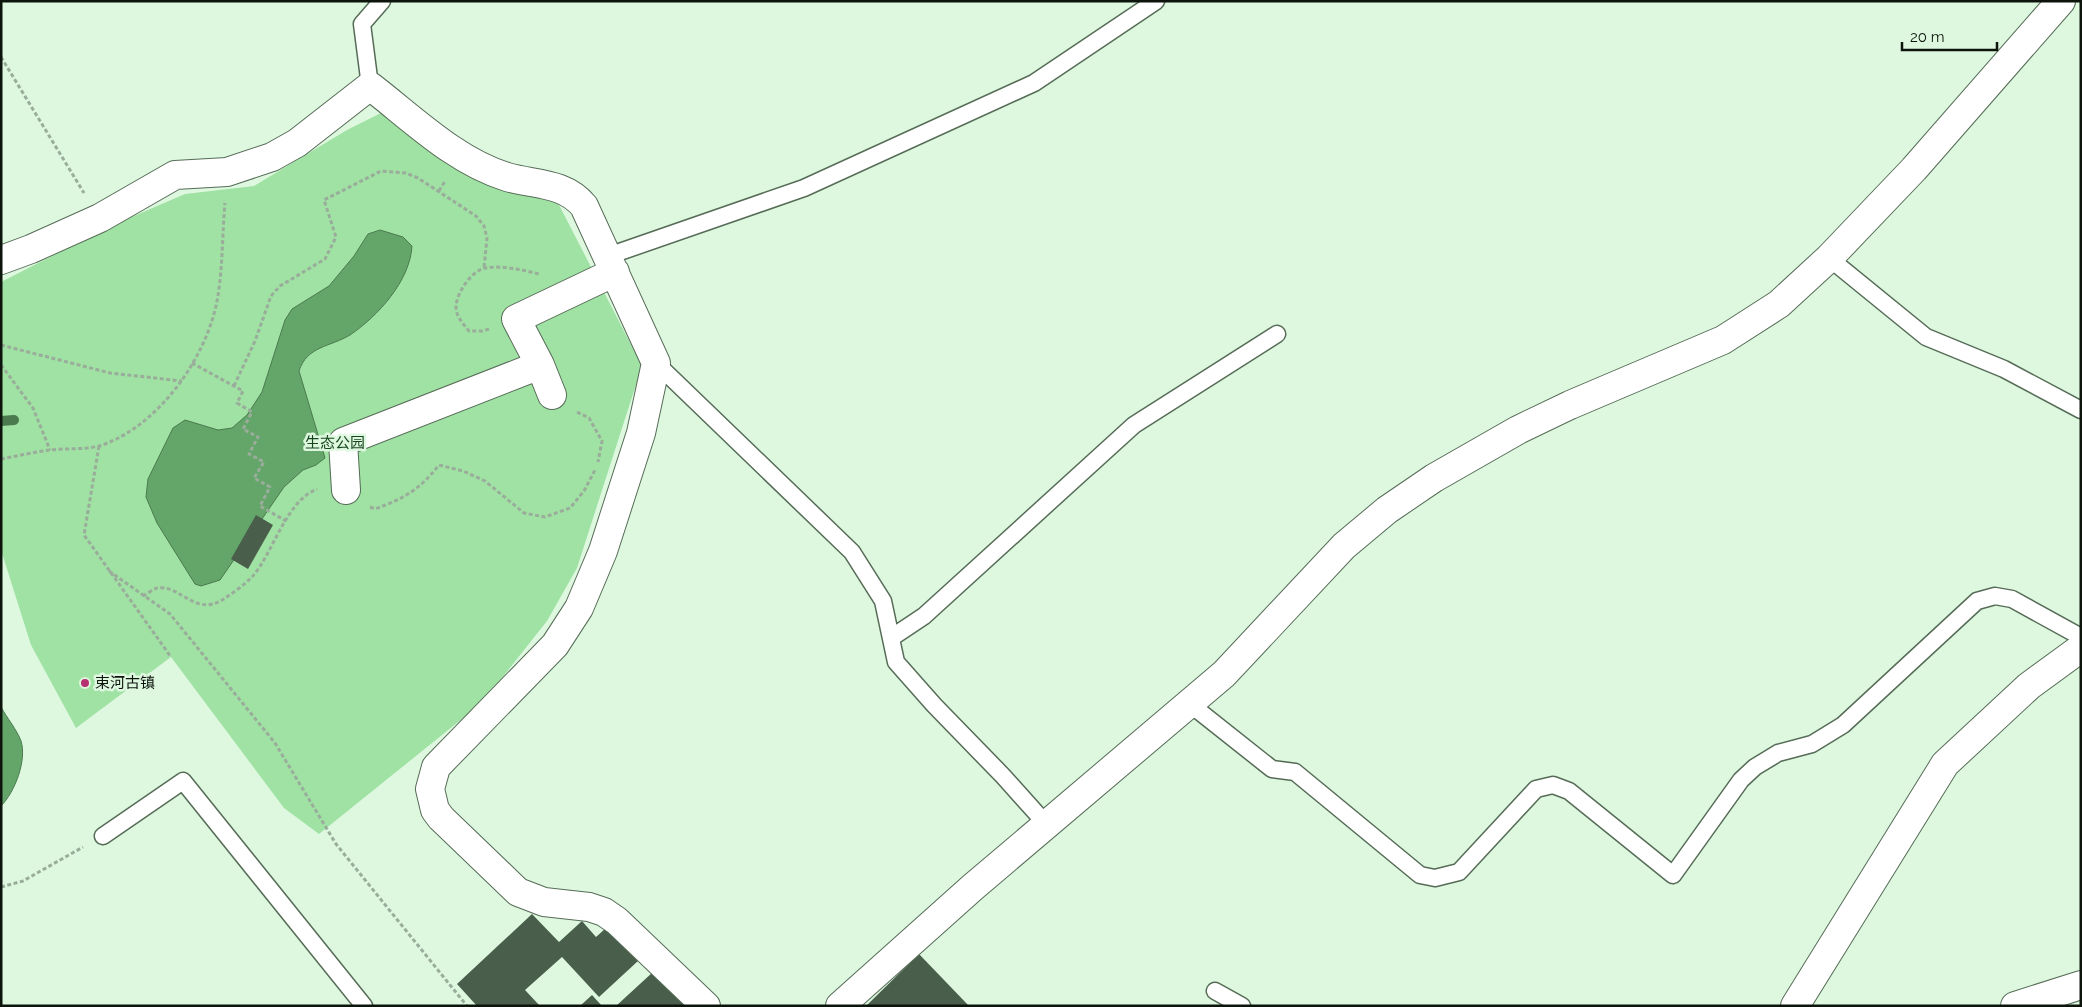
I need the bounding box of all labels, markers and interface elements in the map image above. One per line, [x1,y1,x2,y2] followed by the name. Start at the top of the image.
[1902,20,1997,52] scale bar
[1910,28,1945,46] text: 20 m
[305,434,365,452] park label: 生态公园
[95,674,155,692] place label: 束河古镇
[79,677,91,689] marker: 束河古镇

